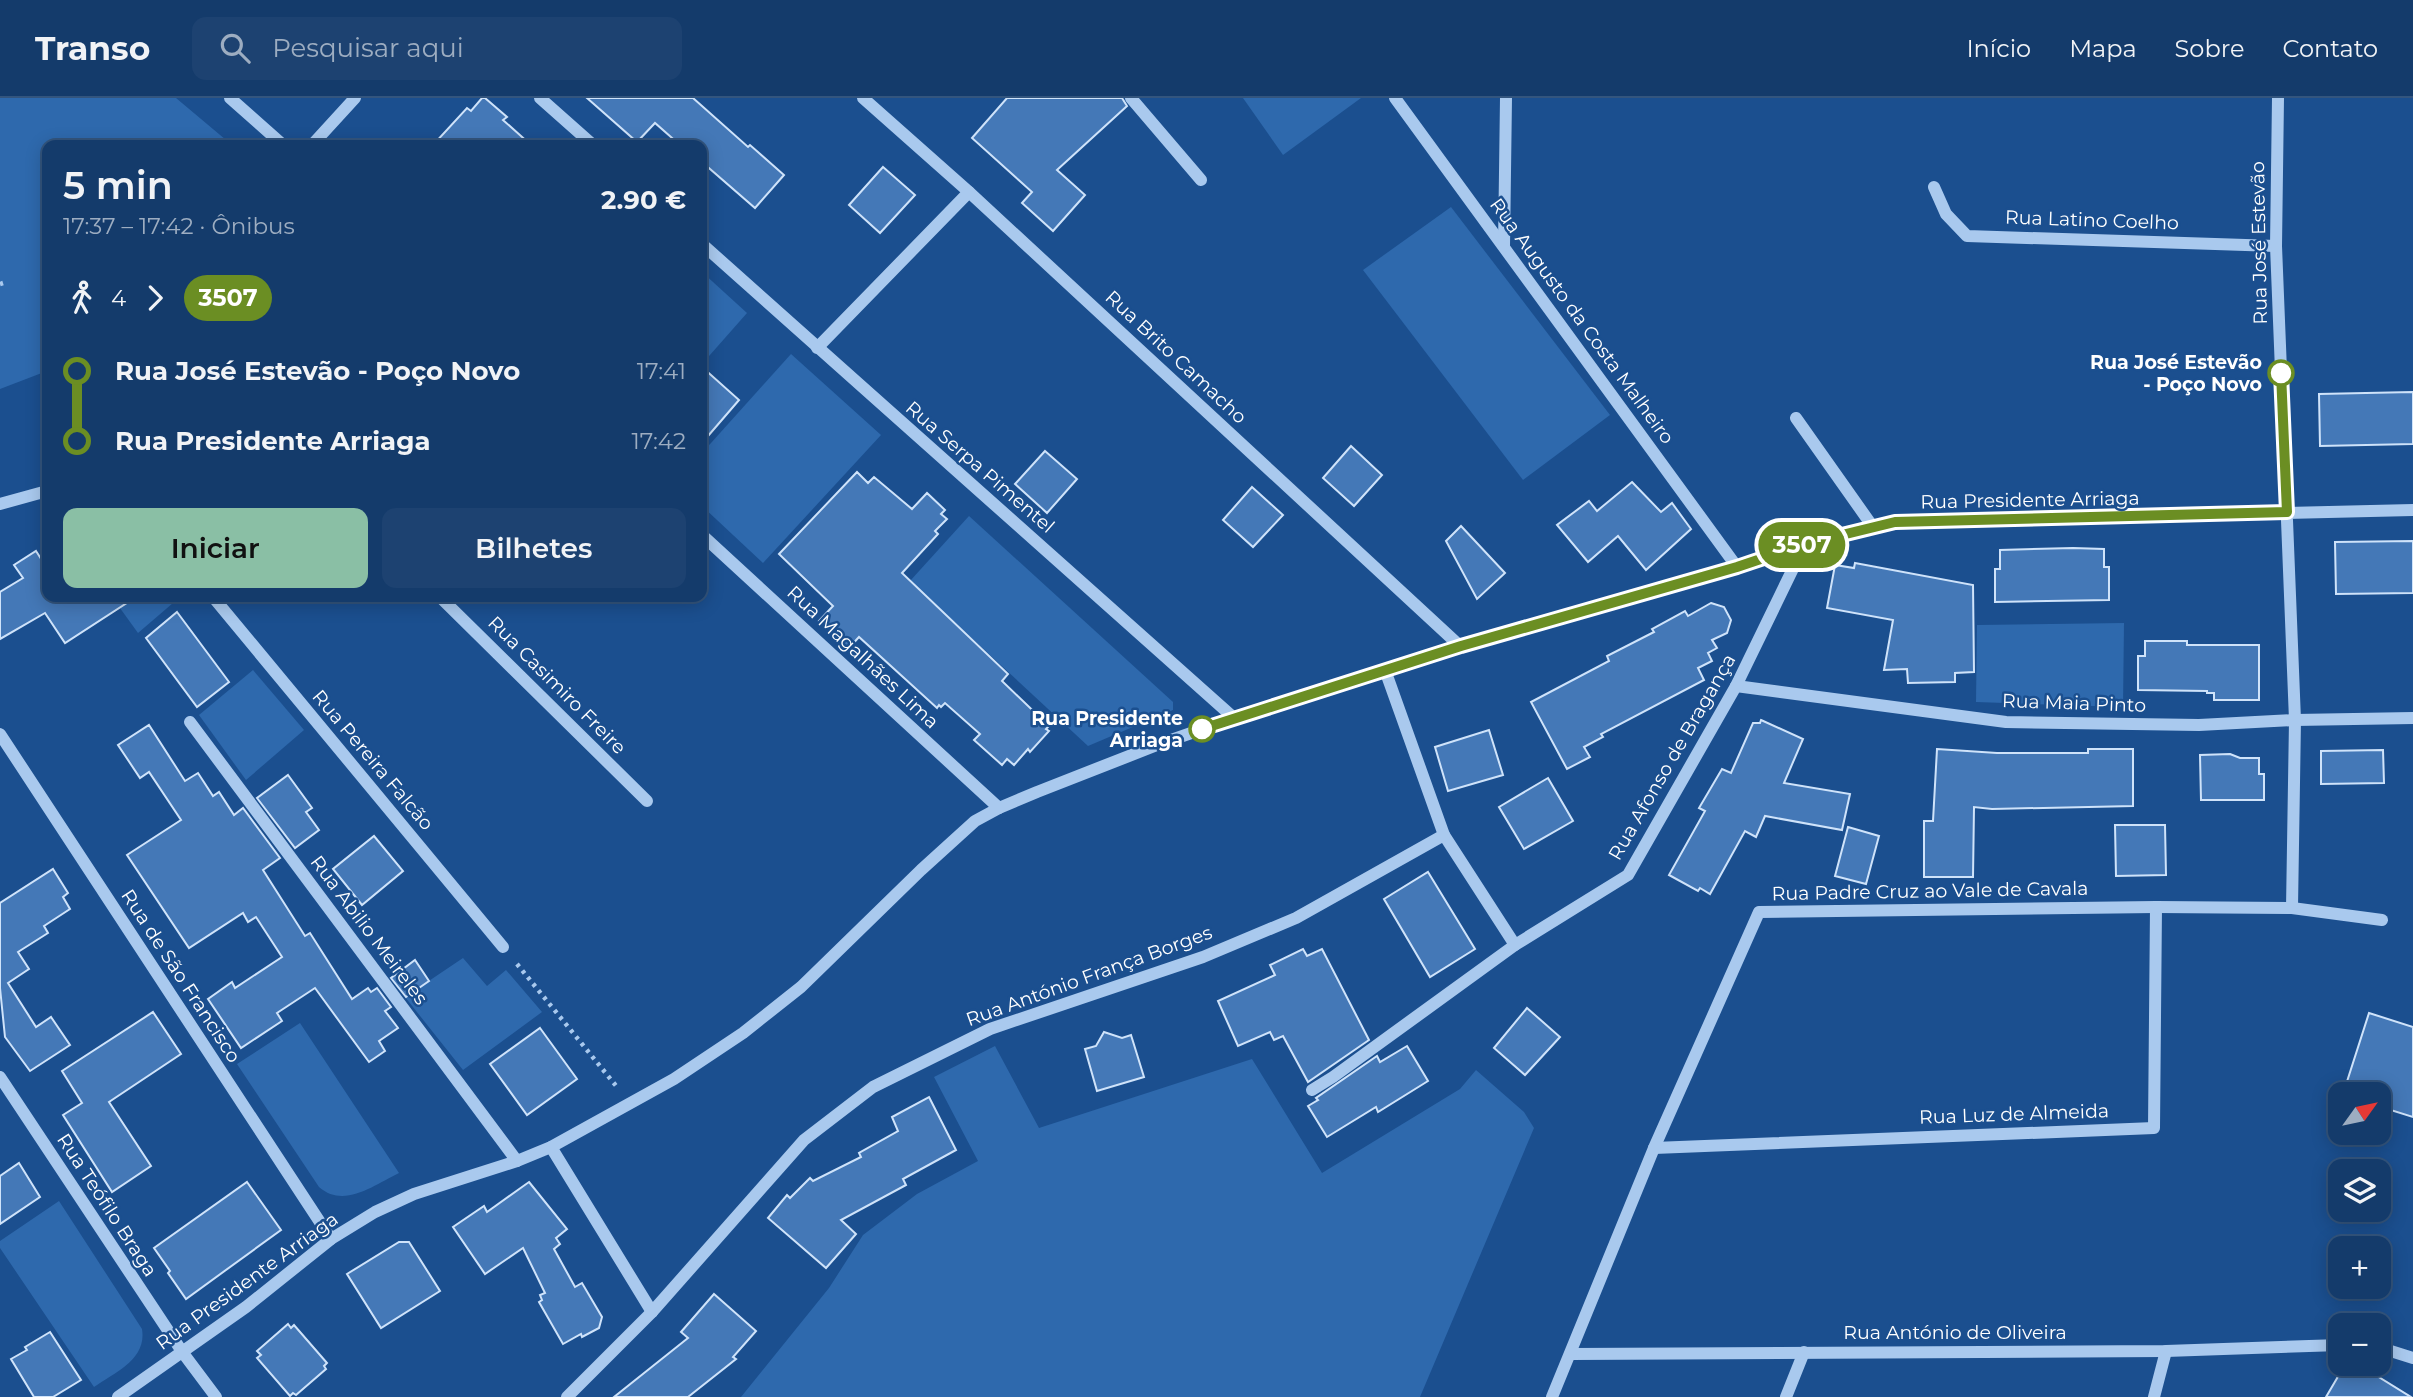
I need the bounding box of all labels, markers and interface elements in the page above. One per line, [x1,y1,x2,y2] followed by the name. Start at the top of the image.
[192,17,682,80] search box
[35,28,150,68] text: Transo
[216,29,254,67] icon: search
[272,32,464,64] text: Pesquisar aqui
[1966,34,2031,63] text: Início
[2069,34,2137,63] text: Mapa
[2175,34,2244,63] text: Sobre
[2282,34,2378,63] text: Contato
[2246,161,2272,325] street label: Rua José Estevão
[63,162,173,209] text: 5 min
[601,184,686,216] text: 2.90 €
[1485,194,1679,448] street label: Rua Augusto da Costa Malheiro
[2005,205,2179,235] street label: Rua Latino Coelho
[63,212,295,240] text: 17:37 – 17:42 · Ônibus
[63,279,101,317] icon: walk
[136,279,174,317] icon: forward
[198,283,258,312] text: 3507
[111,284,126,312] text: 4
[1101,286,1252,429] street label: Rua Brito Camacho
[2090,351,2262,396] place label: Rua José Estevão - Poço Novo
[115,355,520,387] text: Rua José Estevão - Poço Novo
[637,357,686,385] text: 17:41
[2268,360,2294,386] marker: Rua José Estevão - Poço Novo
[901,396,1059,538] street label: Rua Serpa Pimentel
[115,425,431,457] text: Rua Presidente Arriaga
[632,427,686,455] text: 17:42
[1920,487,2140,513] street label: Rua Presidente Arriaga
[63,508,368,588] button: Iniciar
[382,508,686,588] button: Bilhetes
[1753,522,1851,568] line badge: 3507
[1772,530,1832,559] text: 3507
[782,581,944,733] street label: Rua Magalhães Lima
[483,611,631,759] street label: Rua Casimiro Freire
[1603,650,1741,864] street label: Rua Afonso de Bragança
[308,685,439,835] street label: Rua Pereira Falcão
[2002,689,2147,717] street label: Rua Maia Pinto
[1031,707,1183,752] place label: Rua Presidente Arriaga
[1189,716,1215,742] marker: Rua Presidente Arriaga
[305,851,433,1009] street label: Rua Abilio Meireles
[1771,877,2089,905] street label: Rua Padre Cruz ao Vale de Cavala
[116,885,246,1067] street label: Rua de São Francisco
[963,921,1215,1031] street label: Rua António França Borges
[2328,1082,2390,1144] north arrow
[2328,1082,2391,1376] map controls
[1919,1099,2109,1129] street label: Rua Luz de Almeida
[52,1129,162,1281] street label: Rua Teófilo Braga
[2328,1159,2391,1222] button: layers
[152,1207,342,1355] street label: Rua Presidente Arriaga
[2328,1236,2391,1299] button: +
[2328,1313,2391,1376] button: −
[1843,1321,2067,1344] street label: Rua António de Oliveira

